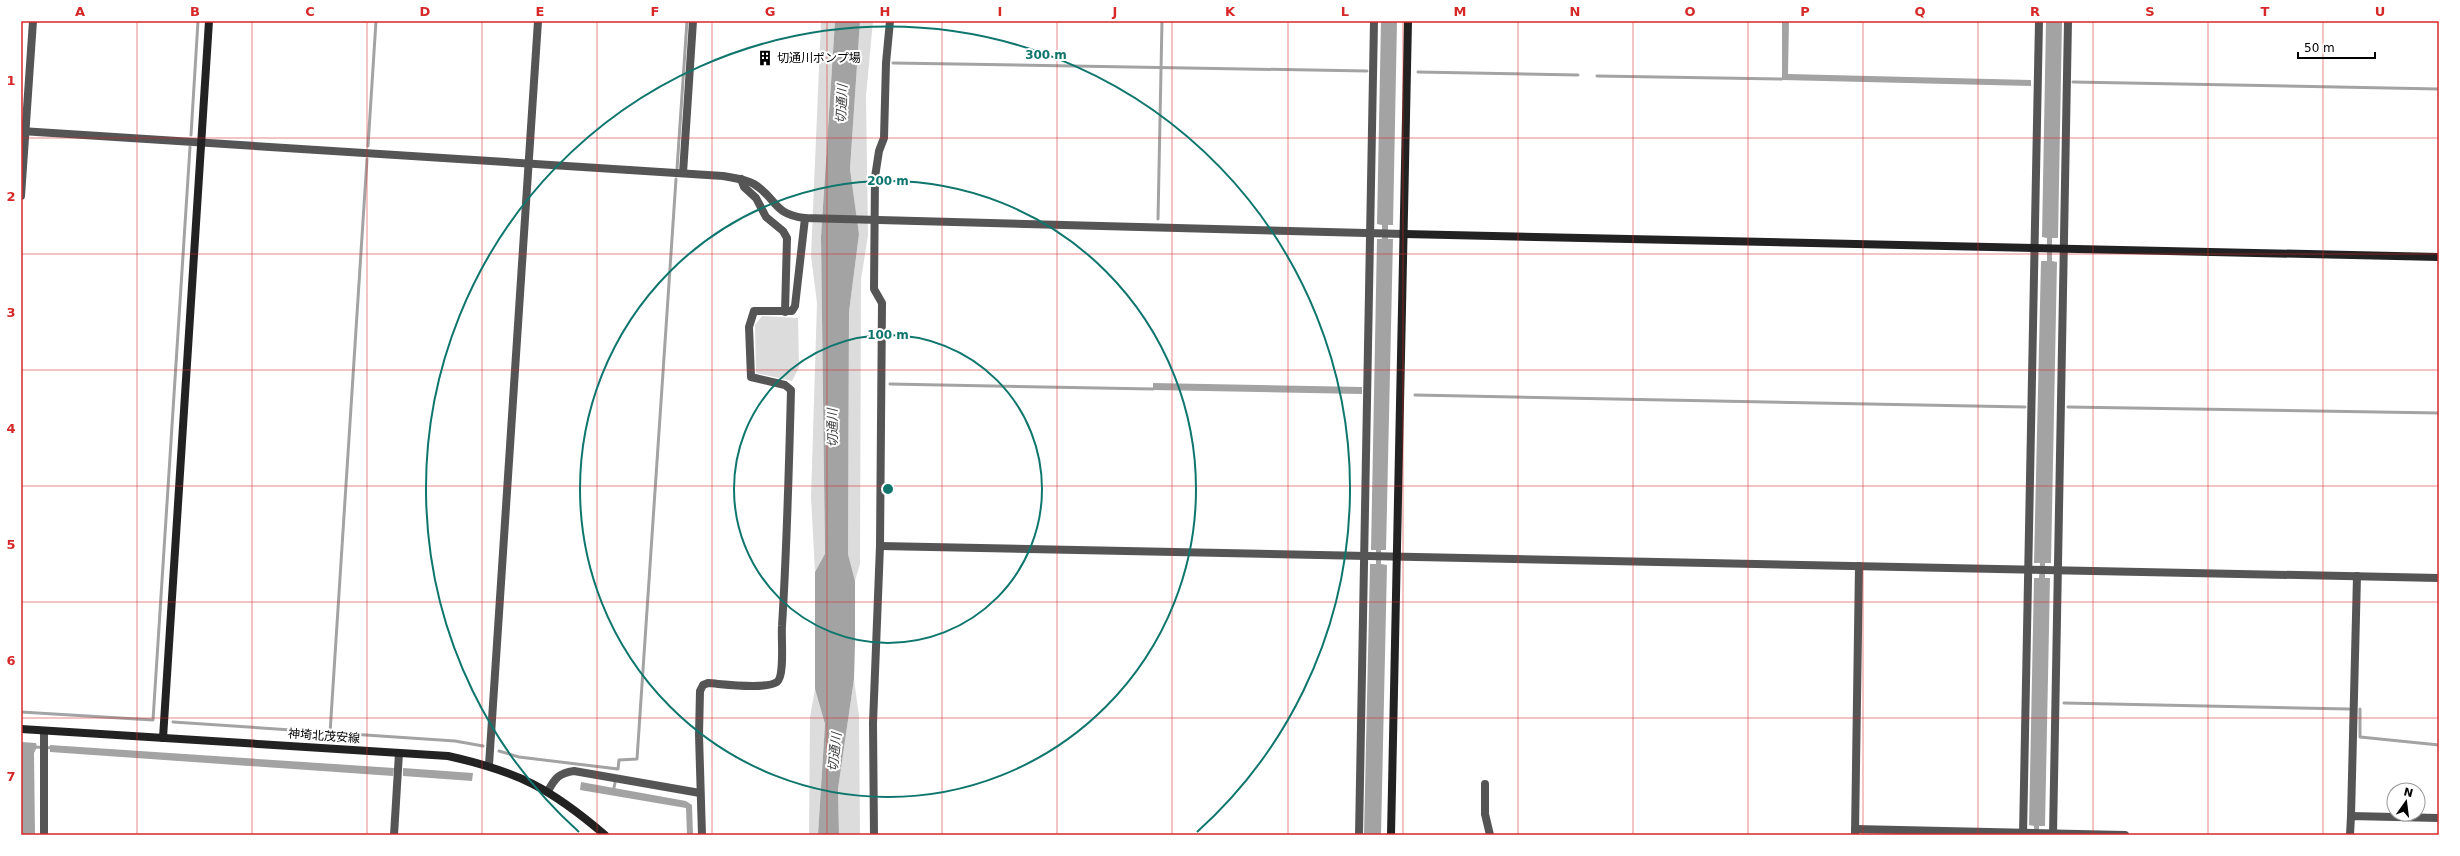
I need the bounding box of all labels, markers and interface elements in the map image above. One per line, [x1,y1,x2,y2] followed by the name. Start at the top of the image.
[75,4,85,19] text: A
[190,4,200,19] text: B
[305,4,315,19] text: C
[420,4,431,19] text: D
[536,4,544,19] text: E
[651,4,659,19] text: F
[765,4,775,19] text: G
[880,4,890,19] text: H
[998,4,1002,19] text: I
[1112,4,1117,19] text: J
[1225,4,1236,19] text: K
[1341,4,1349,19] text: L
[1454,4,1466,19] text: M
[1570,4,1580,19] text: N
[1684,4,1696,19] text: O
[1800,4,1810,19] text: P
[1914,4,1926,19] text: Q
[2030,4,2040,19] text: R
[2145,4,2155,19] text: S
[2261,4,2270,19] text: T
[2375,4,2385,19] text: U
[2298,34,2375,60] scale bar
[2304,41,2335,55] text: 50 m
[1025,48,1067,62] text: 300 m
[756,49,774,67] building icon: 切通川ポンプ場
[777,51,861,65] place label: 切通川ポンプ場
[6,73,16,88] text: 1
[833,82,850,124] water label: 切通川
[867,174,909,188] text: 200 m
[6,189,16,204] text: 2
[6,305,16,320] text: 3
[867,328,909,342] text: 100 m
[825,406,840,448] water label: 切通川
[6,421,16,436] text: 4
[881,482,895,496] centre of rings
[6,537,16,552] text: 5
[6,653,16,668] text: 6
[288,727,360,745] street label: 神埼北茂安線
[825,730,844,772] water label: 切通川
[6,769,16,784] text: 7
[2386,782,2426,822] north arrow
[2402,785,2414,800] text: N

